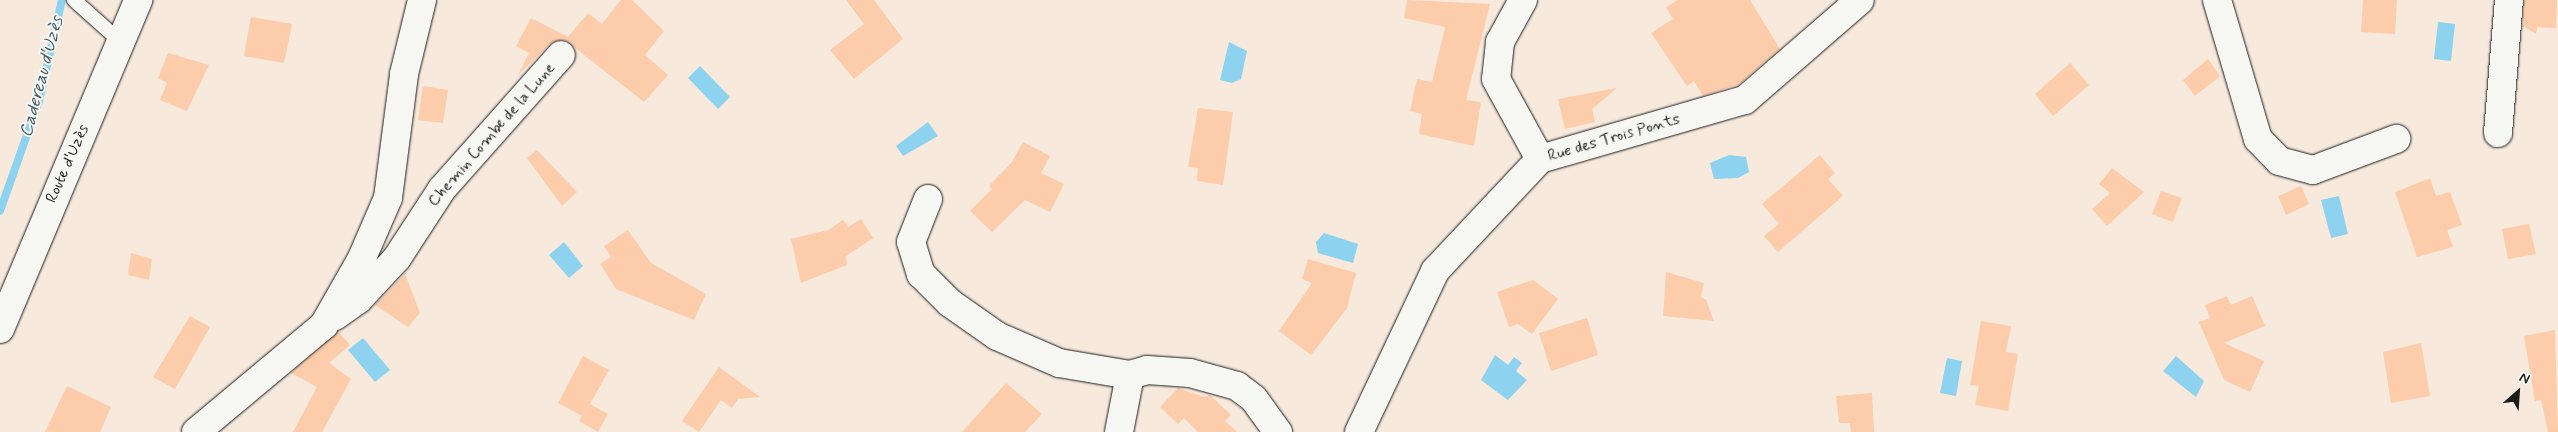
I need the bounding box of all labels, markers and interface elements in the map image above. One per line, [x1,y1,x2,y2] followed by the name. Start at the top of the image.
[16,14,68,140] water label: Cadereau d'Uzès
[425,59,559,211] street label: Chemin Combe de la Lune
[1549,111,1679,165] street label: Rue des Trois Ponts
[42,122,94,206] street label: Route d'Uzès
[2493,367,2543,417] north arrow
[2516,368,2533,389] text: N

